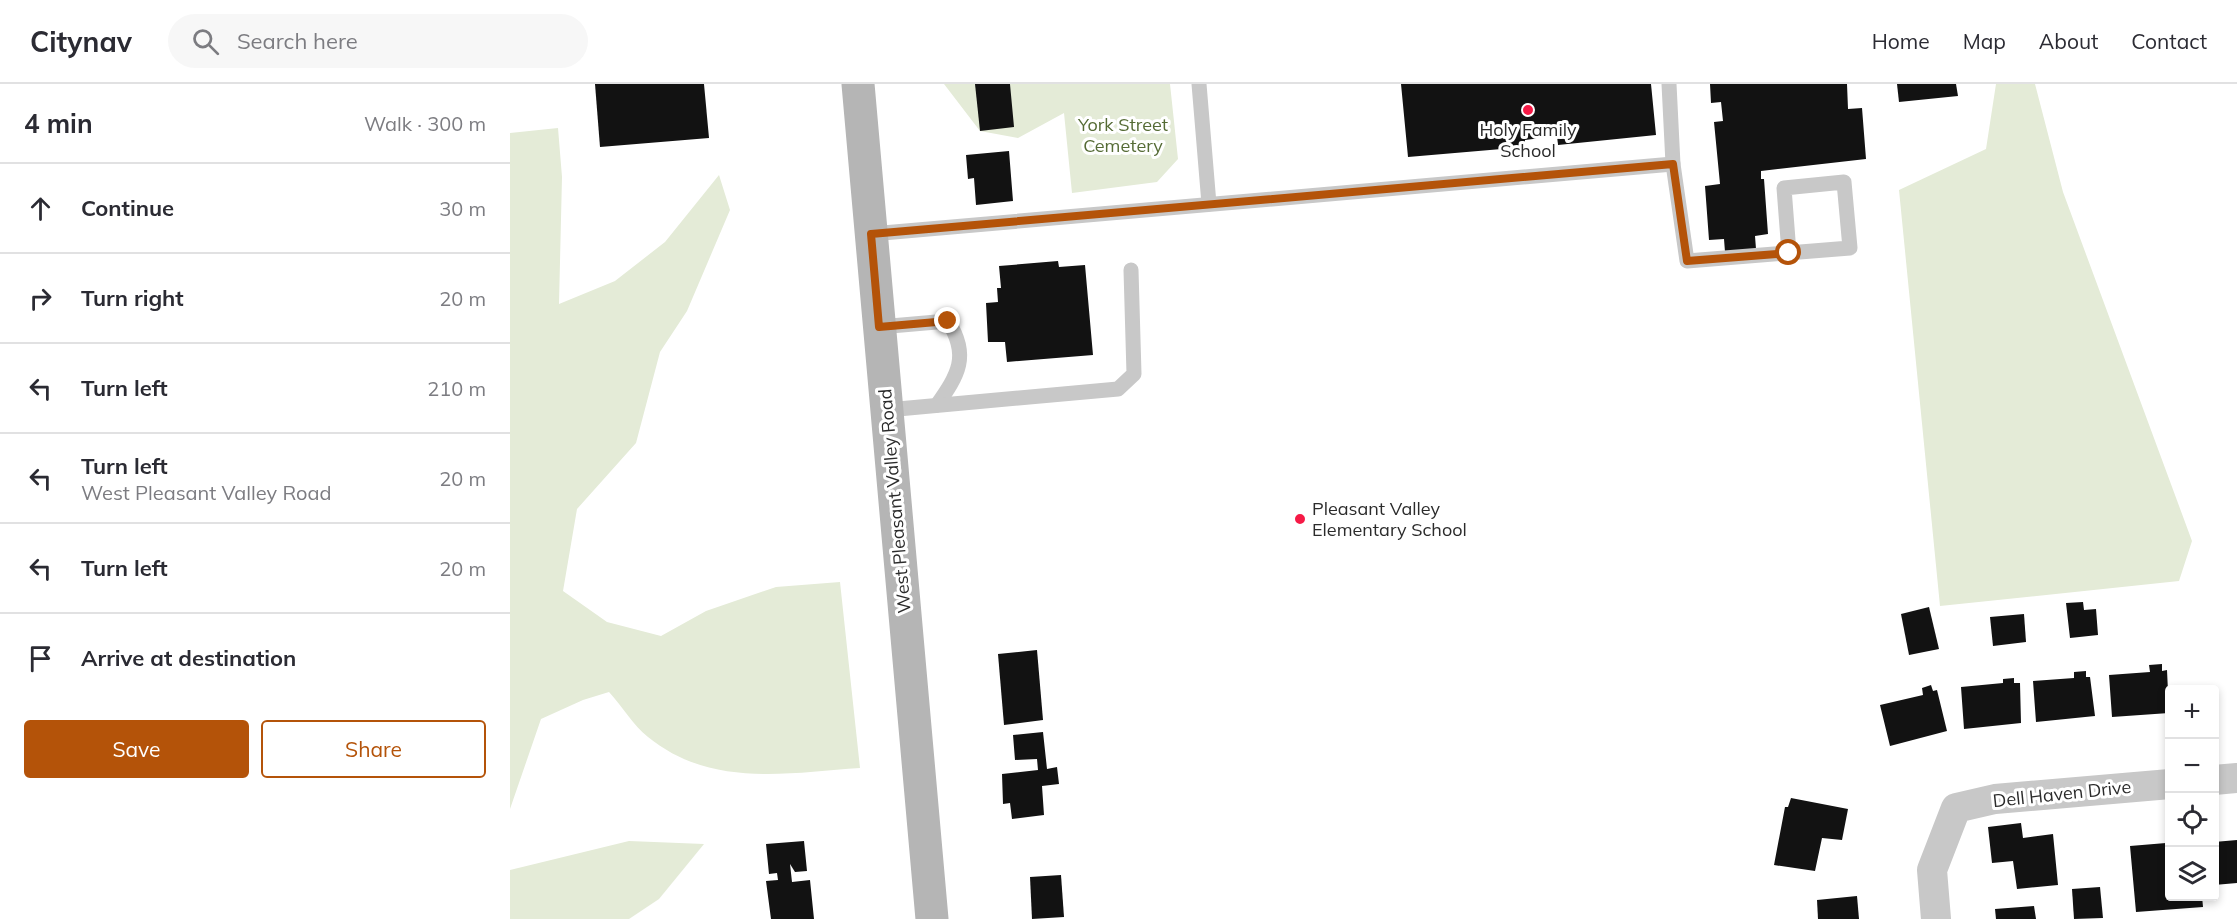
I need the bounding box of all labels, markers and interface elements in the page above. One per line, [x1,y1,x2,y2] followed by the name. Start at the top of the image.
[168,14,588,68] search box
[30,24,132,59] text: Citynav
[189,25,222,58] icon: search
[237,27,358,55] text: Search here
[1872,28,1930,54] text: Home
[1963,28,2006,54] text: Map
[2039,28,2098,54] text: About
[2131,28,2207,54] text: Contact
[1521,103,1535,117] marker: Holy Family School
[24,107,93,140] text: 4 min
[364,111,486,136] text: Walk · 300 m
[1077,113,1168,157] park label: York Street Cemetery
[1479,118,1577,162] place label: Holy Family School
[24,192,57,225] icon: ahead
[81,194,174,222] text: Continue
[439,196,486,221] text: 30 m
[1775,239,1801,265] route start
[24,282,57,315] icon: right
[81,284,184,312] text: Turn right
[439,286,486,311] text: 20 m
[934,307,960,333] route end
[24,372,57,405] icon: left
[81,374,168,402] text: Turn left
[427,376,486,401] text: 210 m
[873,388,916,614] street label: West Pleasant Valley Road
[81,452,168,480] text: Turn left
[24,462,57,495] icon: left
[439,466,486,491] text: 20 m
[81,480,331,505] text: West Pleasant Valley Road
[1312,497,1467,541] place label: Pleasant Valley Elementary School
[1293,512,1307,526] marker: Pleasant Valley Elementary School
[24,552,57,585] icon: left
[81,554,168,582] text: Turn left
[439,556,486,581] text: 20 m
[24,642,57,675] icon: arrive
[81,644,296,672] text: Arrive at destination
[2165,685,2219,901] map controls
[2165,685,2219,739] button: +
[24,720,249,778] button: Save
[261,720,486,778] button: Share
[2165,739,2219,793] button: −
[1992,775,2132,812] street label: Dell Haven Drive
[2165,793,2219,847] button: locate
[2165,847,2219,901] button: layers

